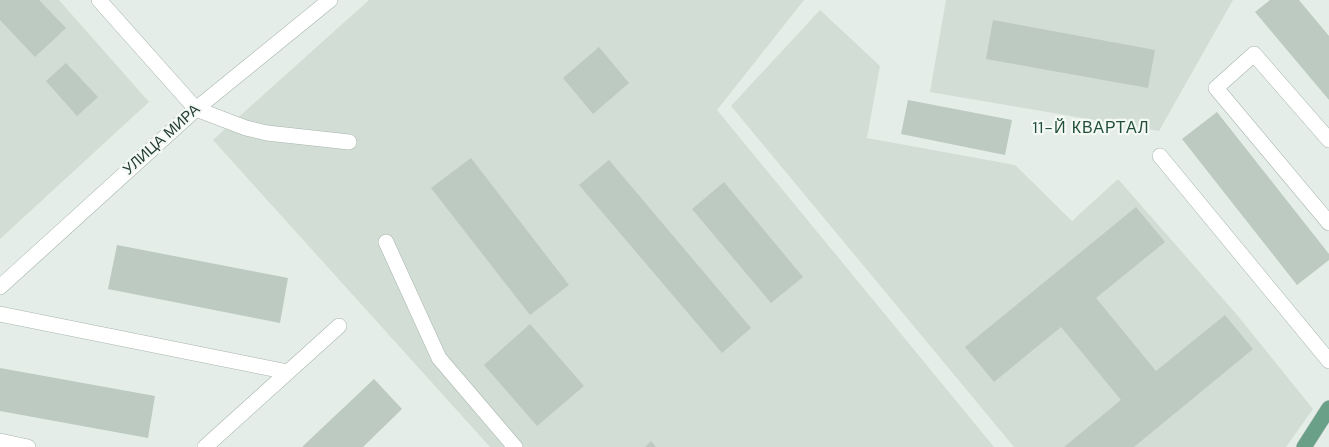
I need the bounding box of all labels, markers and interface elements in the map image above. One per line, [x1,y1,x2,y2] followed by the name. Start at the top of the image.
[120,101,204,179] street label: УЛИЦА МИРА
[1031,119,1151,139] district label: 11-Й КВАРТАЛ

